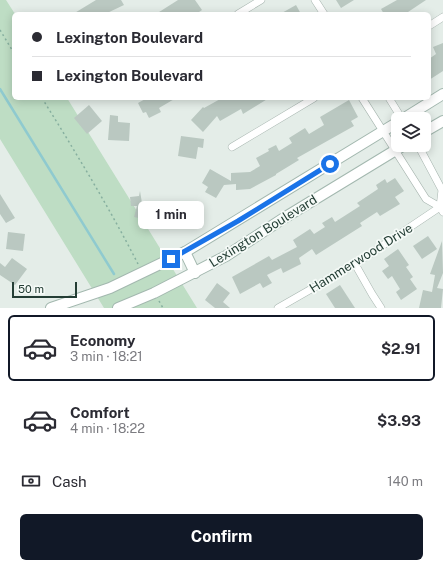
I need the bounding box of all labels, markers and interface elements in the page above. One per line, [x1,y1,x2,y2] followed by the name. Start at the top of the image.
[56,29,203,46] text: Lexington Boulevard
[56,67,203,84] text: Lexington Boulevard
[391,112,431,152] map controls
[391,112,431,152] button: layers
[321,155,339,173] route start
[206,192,320,270] street label: Lexington Boulevard
[138,201,204,229] callout: 1 min
[155,207,187,222] text: 1 min
[307,220,415,296] street label: Hammerwood Drive
[162,250,180,268] route end
[12,280,77,299] scale bar
[18,283,44,295] text: 50 m
[22,330,58,366] icon: car
[70,332,135,349] text: Economy
[381,340,421,357] text: $2.91
[70,349,143,364] text: 3 min · 18:21
[22,402,58,438] icon: car
[70,404,130,421] text: Comfort
[377,412,421,429] text: $3.93
[70,421,145,436] text: 4 min · 18:22
[20,470,42,492] icon: cash
[52,473,87,490] text: Cash
[387,474,423,489] text: 140 m
[20,514,423,560] button: Confirm

